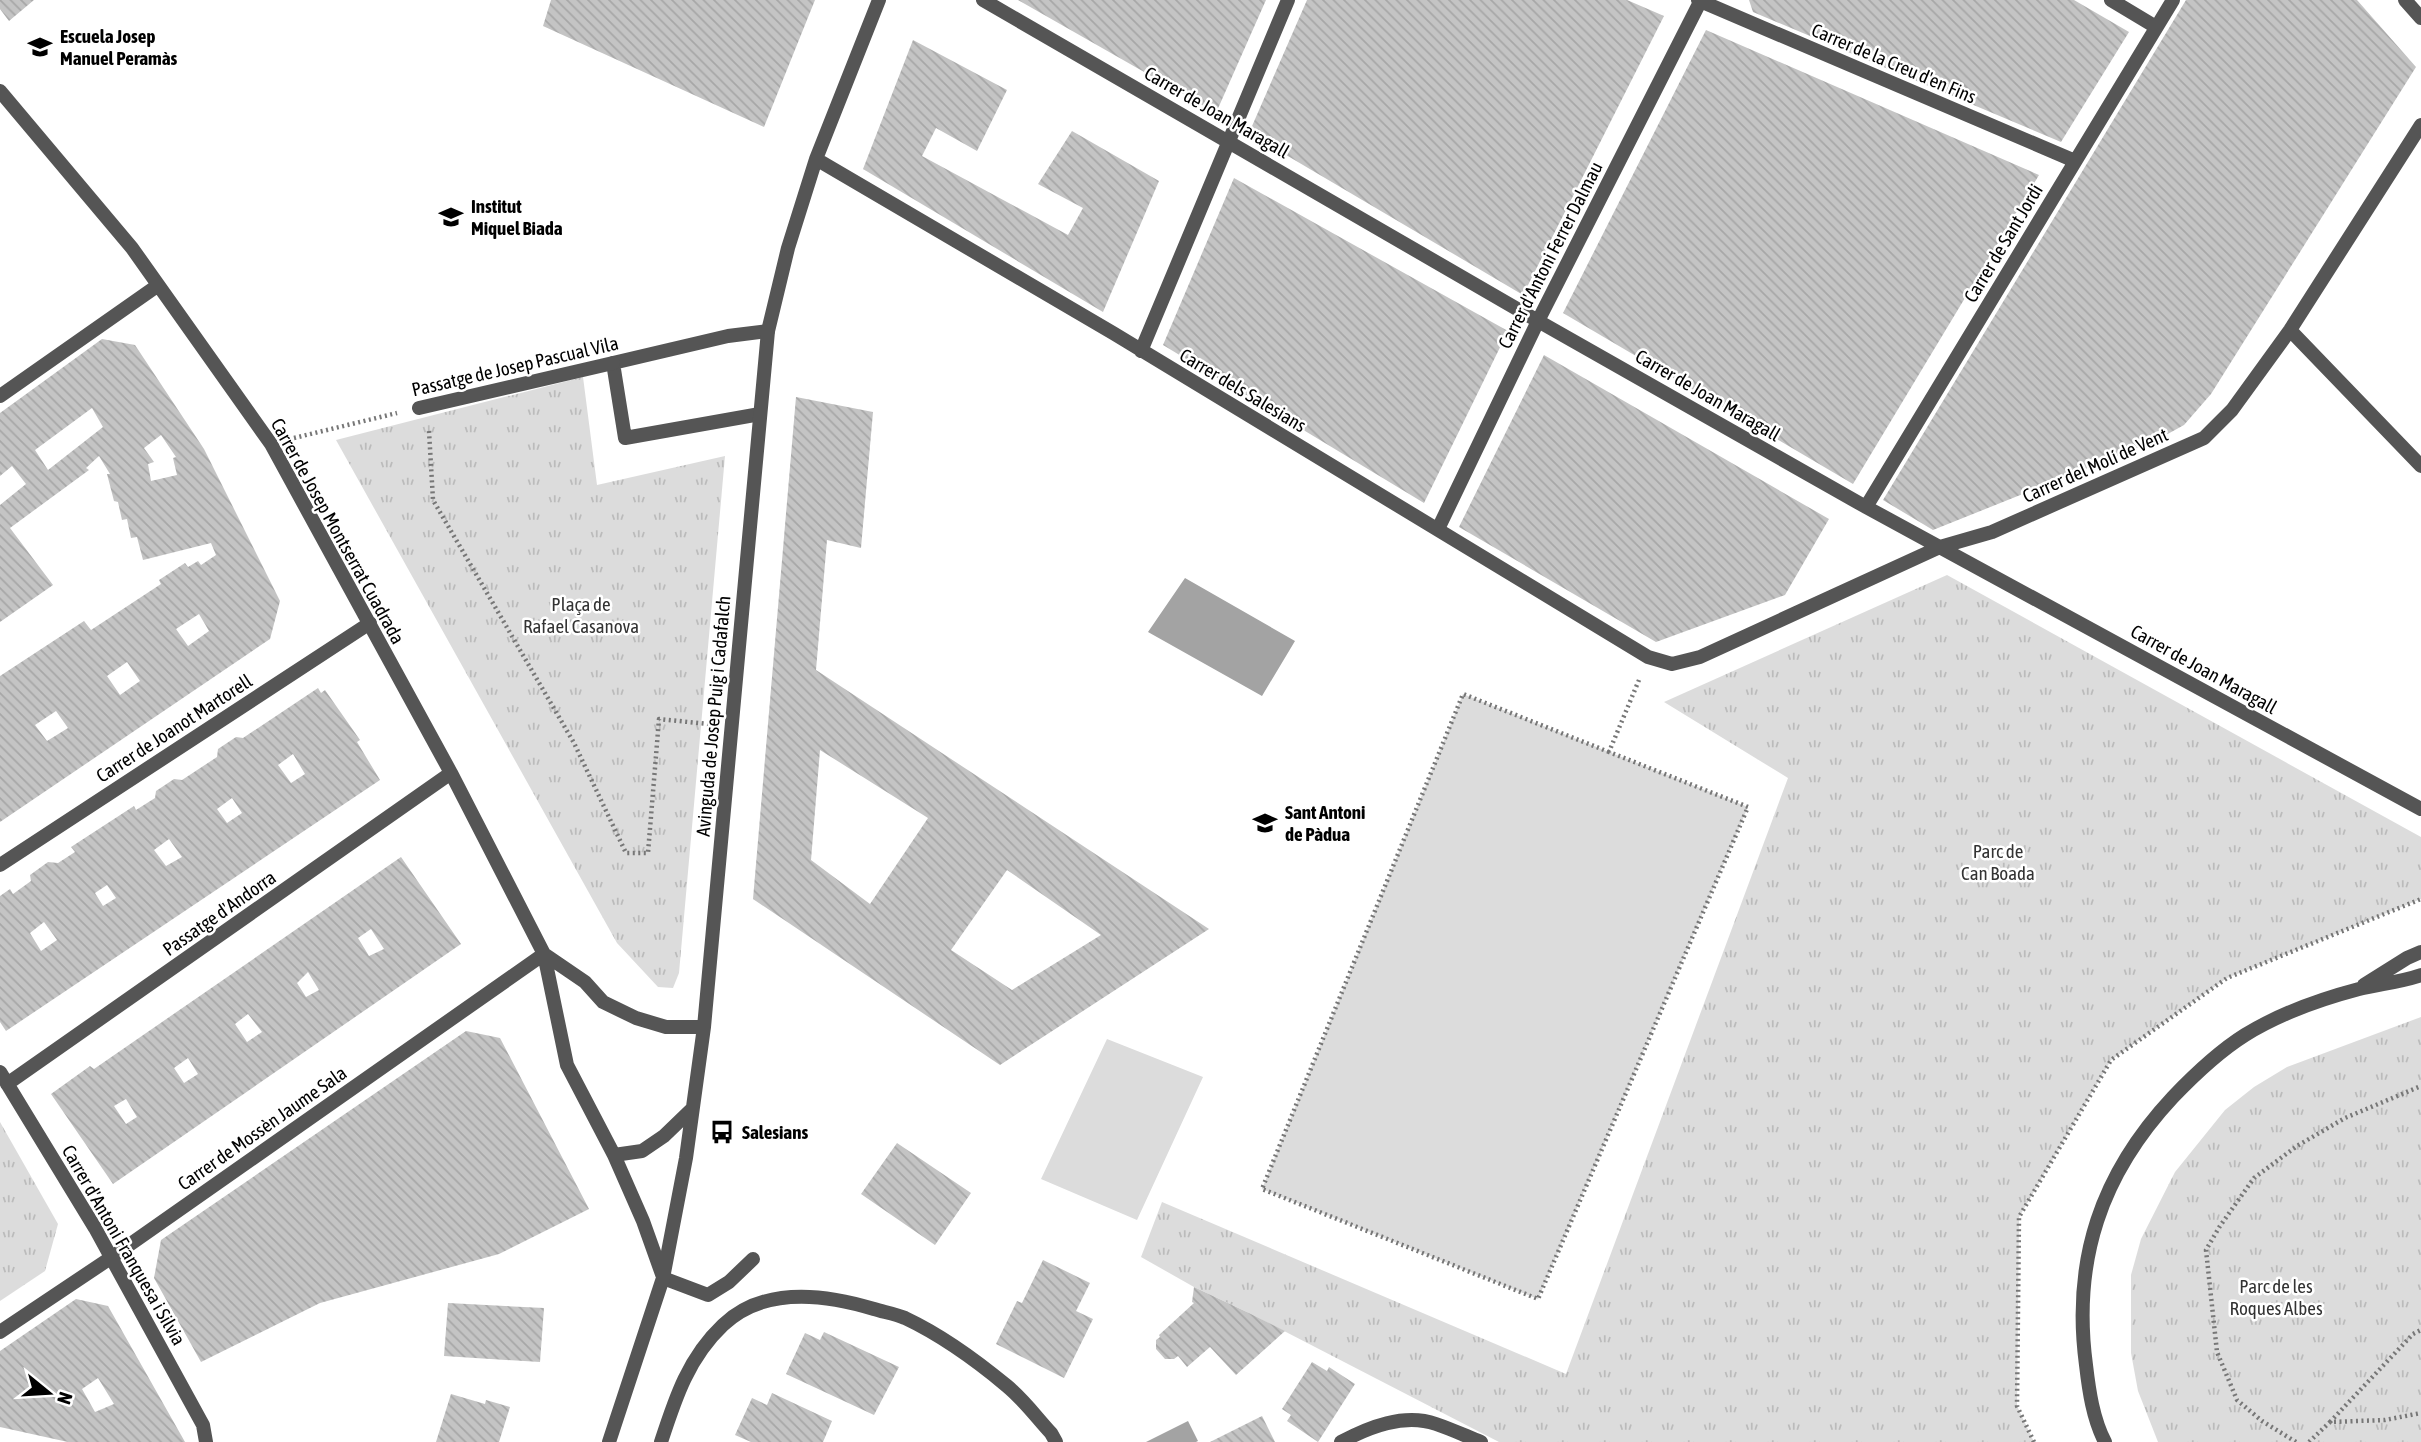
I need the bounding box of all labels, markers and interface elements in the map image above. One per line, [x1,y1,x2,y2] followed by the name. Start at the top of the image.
[1808,18,1980,108] street label: Carrer de la Creu d'en Fins
[60,25,178,69] place label: Escuela Josep Manuel Peramàs
[26,33,54,61] school or university icon: Escuela Josep Manuel Peramàs
[1141,62,1293,162] street label: Carrer de Joan Maragall
[1493,158,1607,352] street label: Carrer d'Antoni Ferrer Dalmau
[1959,180,2047,306] street label: Carrer de Sant Jordi
[471,195,563,239] place label: Institut Miquel Biada
[437,203,465,231] school or university icon: Institut Miquel Biada
[410,332,620,400] street label: Passatge de Josep Pascual Vila
[1176,344,1310,437] street label: Carrer dels Salesians
[1632,345,1784,445] street label: Carrer de Joan Maragall
[267,414,409,648] street label: Carrer de Josep Montserrat Cuadrada
[2019,423,2171,507] street label: Carrer del Molí de Vent
[523,593,639,637] park label: Plaça de Rafael Casanova
[692,595,734,837] street label: Avinguda de Josep Puig i Cadafalch
[2127,620,2281,718] street label: Carrer de Joan Maragall
[92,669,256,787] street label: Carrer de Joanot Martorell
[1285,801,1365,845] place label: Sant Antoni de Pàdua
[1251,809,1279,837] school or university icon: Sant Antoni de Pàdua
[1961,840,2035,884] park label: Parc de Can Boada
[158,866,280,960] street label: Passatge d'Andorra
[173,1061,351,1195] street label: Carrer de Mossèn Jaume Sala
[708,1118,736,1146] bus stop icon: Salesians
[742,1121,808,1143] place label: Salesians
[58,1141,190,1349] street label: Carrer d'Antoni Franquesa i Silvia
[2229,1275,2323,1319] park label: Parc de les Roques Albes
[14,1358,84,1428] north arrow
[53,1390,77,1407] text: N

